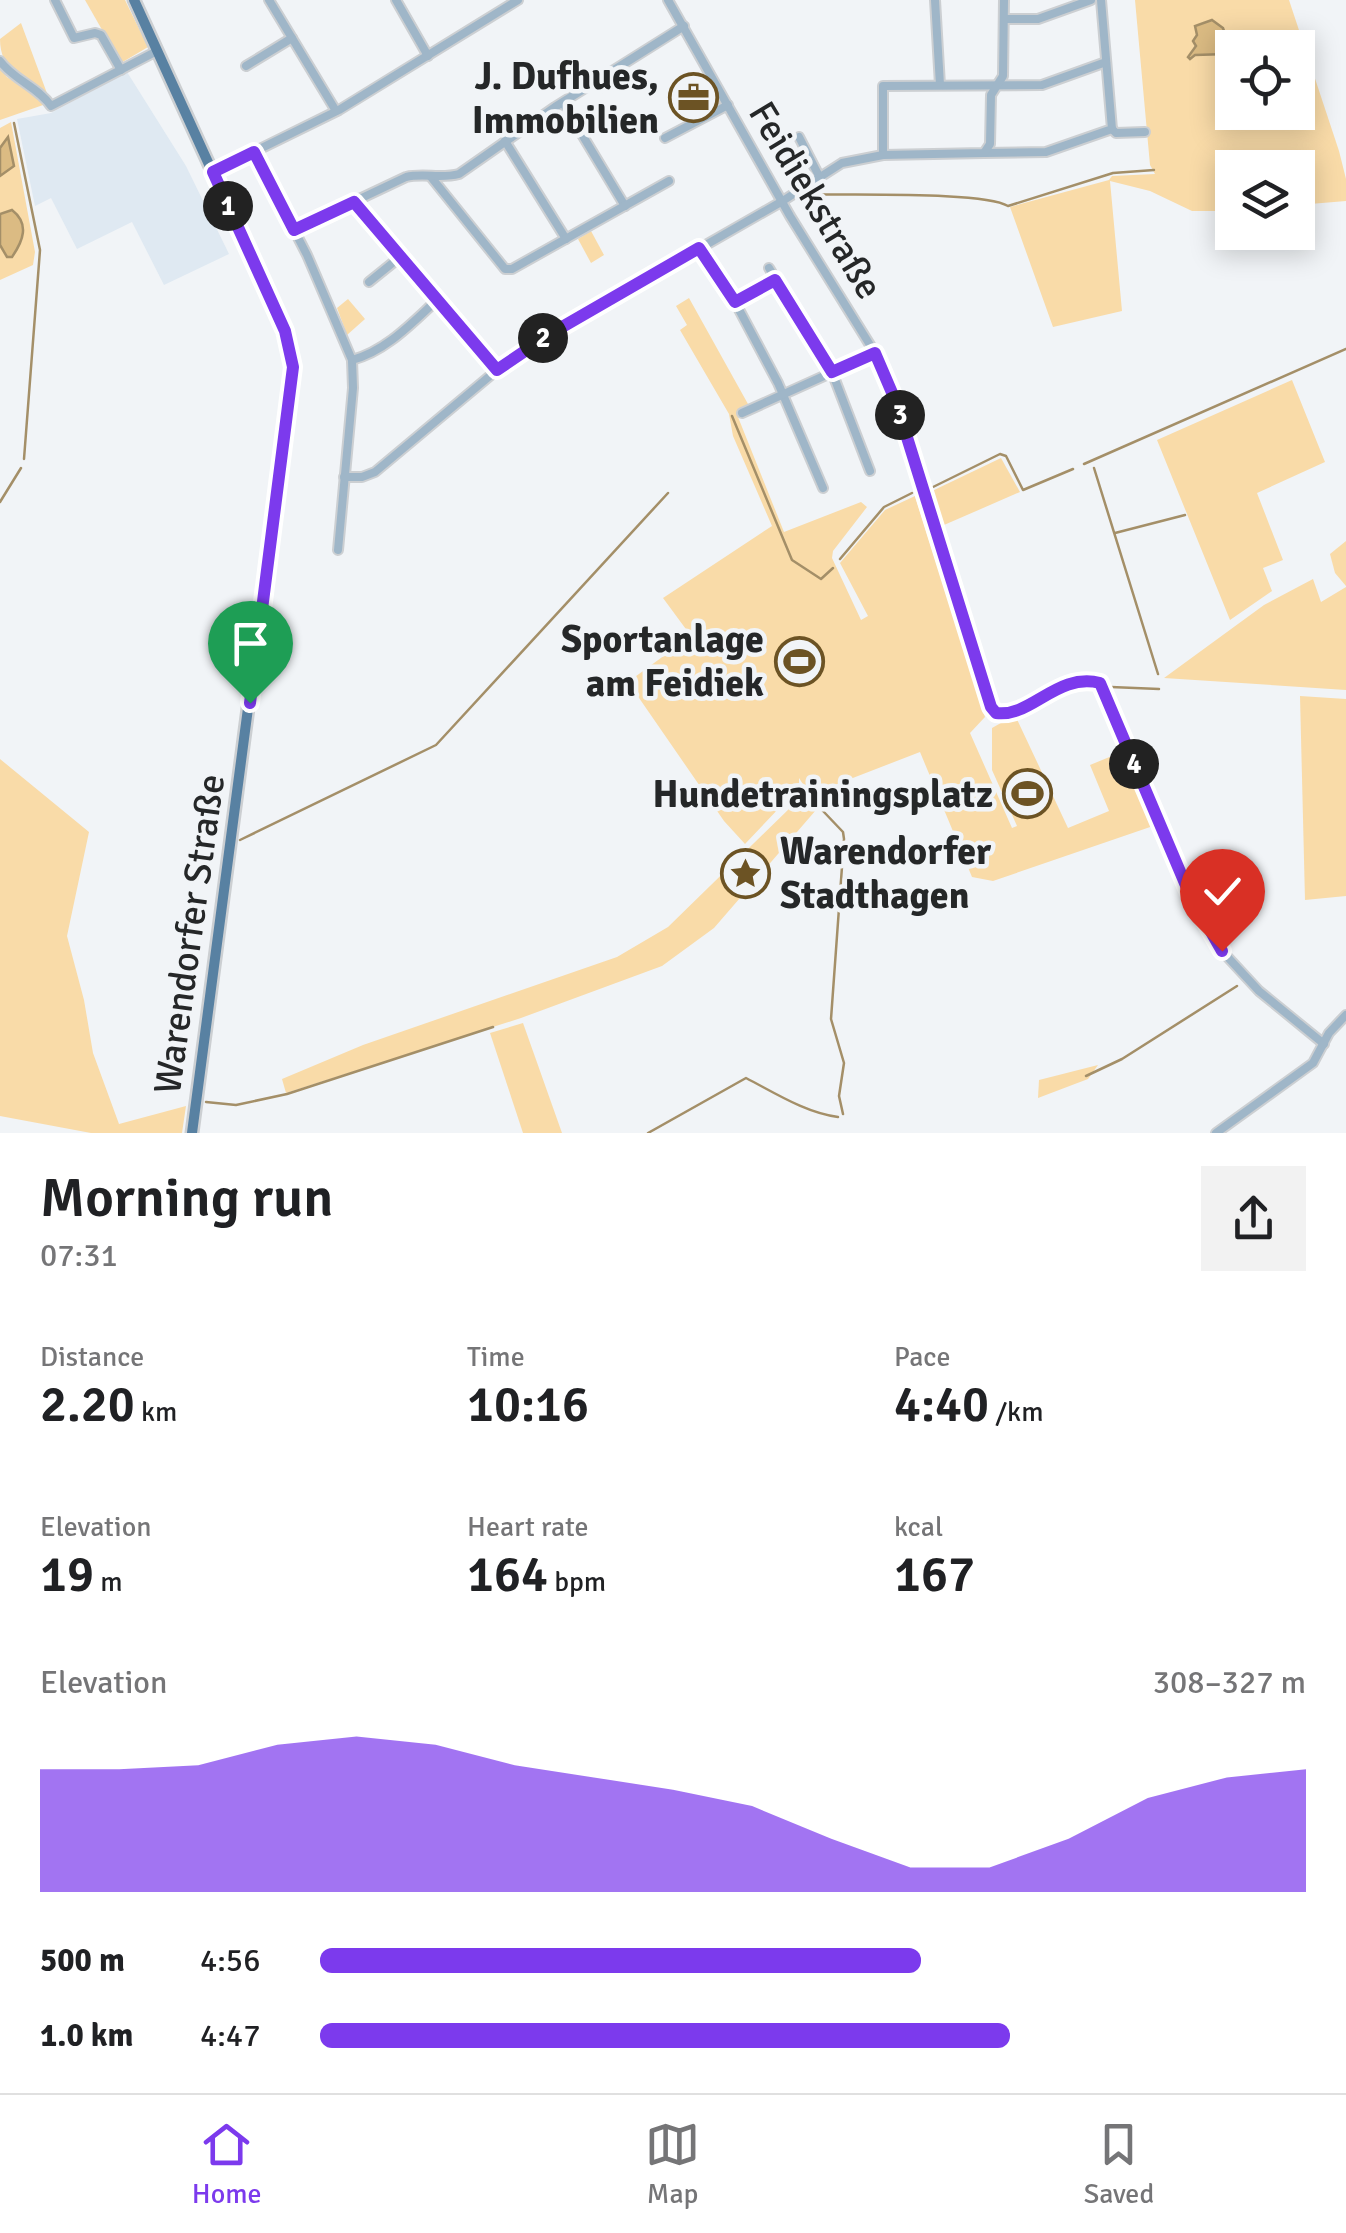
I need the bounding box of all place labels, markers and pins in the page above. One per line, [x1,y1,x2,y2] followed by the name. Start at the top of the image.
[472,53,659,144] place label: J. Dufhues, Immobilien
[668,72,720,124] office icon: J. Dufhues, Immobilien
[203,181,253,231] pin: 1
[518,313,568,363] pin: 2
[875,390,925,440] pin: 3
[208,601,293,704] pin
[561,616,764,707] place label: Sportanlage am Feidiek
[773,635,825,687] sports icon: Sportanlage am Feidiek
[1109,739,1159,789] pin: 4
[1002,768,1054,820] sports icon: Hundetrainingsplatz
[652,771,993,818] place label: Hundetrainingsplatz
[780,828,992,919] place label: Warendorfer Stadthagen
[719,847,771,899] place icon: Warendorfer Stadthagen
[1180,849,1265,952] pin

